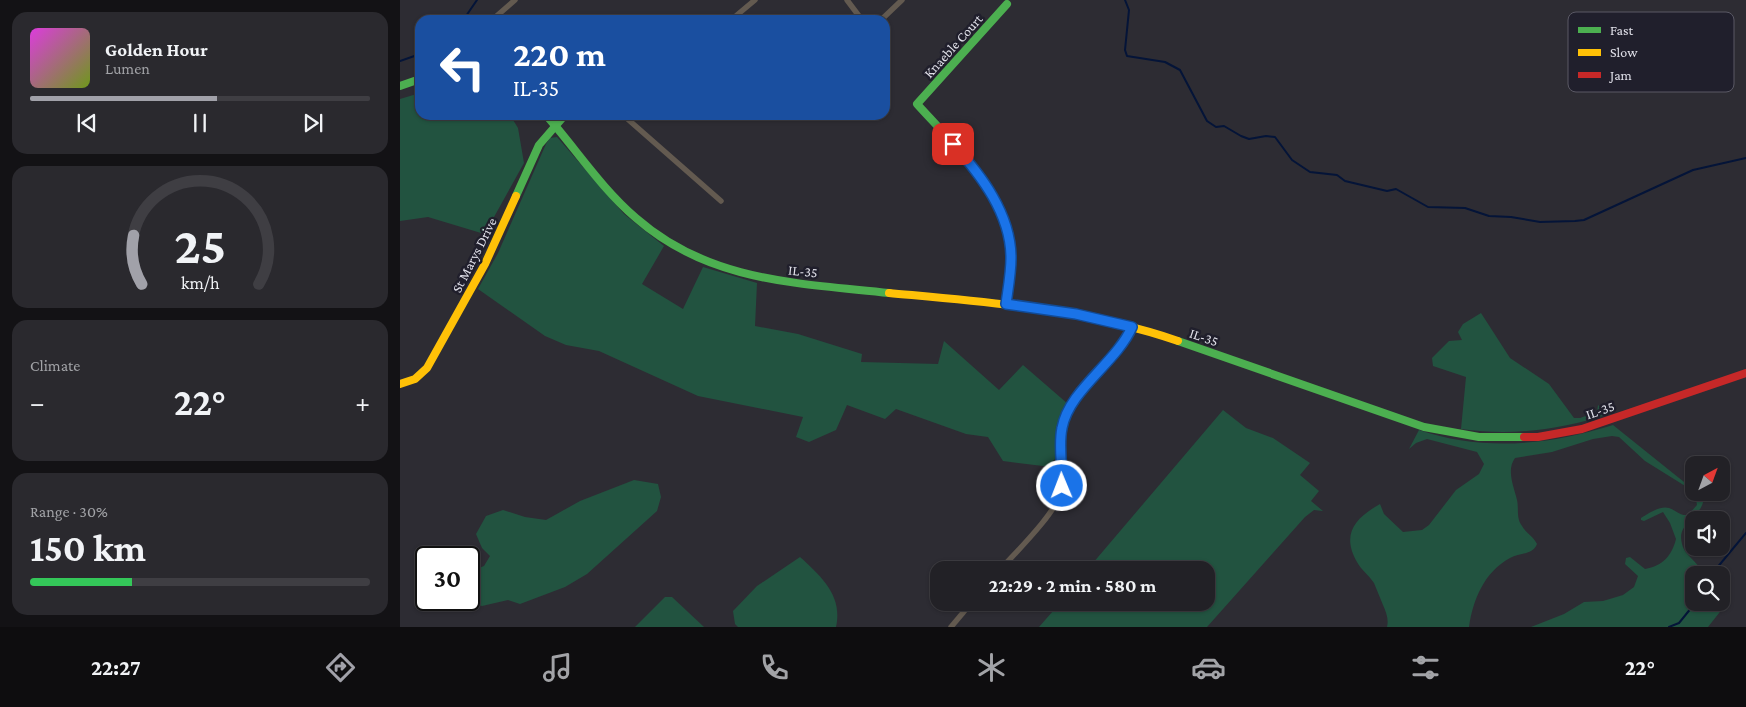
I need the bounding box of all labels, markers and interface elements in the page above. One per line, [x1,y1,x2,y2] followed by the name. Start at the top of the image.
[920,11,986,81] street label: Knaeble Court
[1568,12,1734,92] legend
[1610,22,1634,38] text: Fast
[430,35,495,100] icon: left
[513,35,606,74] text: 220 m
[105,39,208,60] text: Golden Hour
[1610,44,1638,60] text: Slow
[105,60,150,77] text: Lumen
[1608,67,1632,83] text: Jam
[513,76,559,101] text: IL-35
[73,109,101,137] icon: previous
[186,109,214,137] icon: pause
[299,109,327,137] icon: next
[932,123,974,165] pin
[939,130,967,158] icon: arrive
[448,215,500,295] street label: St Marys Drive
[174,216,226,274] text: 25
[788,262,818,280] street label: IL-35
[181,273,220,293] text: km/h
[1188,325,1220,349] street label: IL-35
[30,357,80,374] text: Climate
[174,381,226,423] text: 22°
[30,387,45,418] text: −
[355,387,370,418] text: +
[1584,398,1616,422] street label: IL-35
[1685,456,1730,501] north arrow
[1685,456,1730,611] map controls
[1035,459,1087,511] position arrow
[30,503,108,520] text: Range · 30%
[1685,511,1730,556] button: sound
[30,527,146,569] text: 150 km
[415,546,480,611] speed limit sign: 30
[1685,566,1730,611] button: search
[989,575,1156,596] text: 22:29 · 2 min · 580 m
[323,650,358,685] icon: directions
[540,650,575,685] icon: music
[757,650,792,685] icon: phone
[974,650,1009,685] icon: climate
[1191,650,1226,685] icon: car
[1408,650,1443,685] icon: filters
[91,655,141,680] text: 22:27
[1625,655,1655,680] text: 22°

